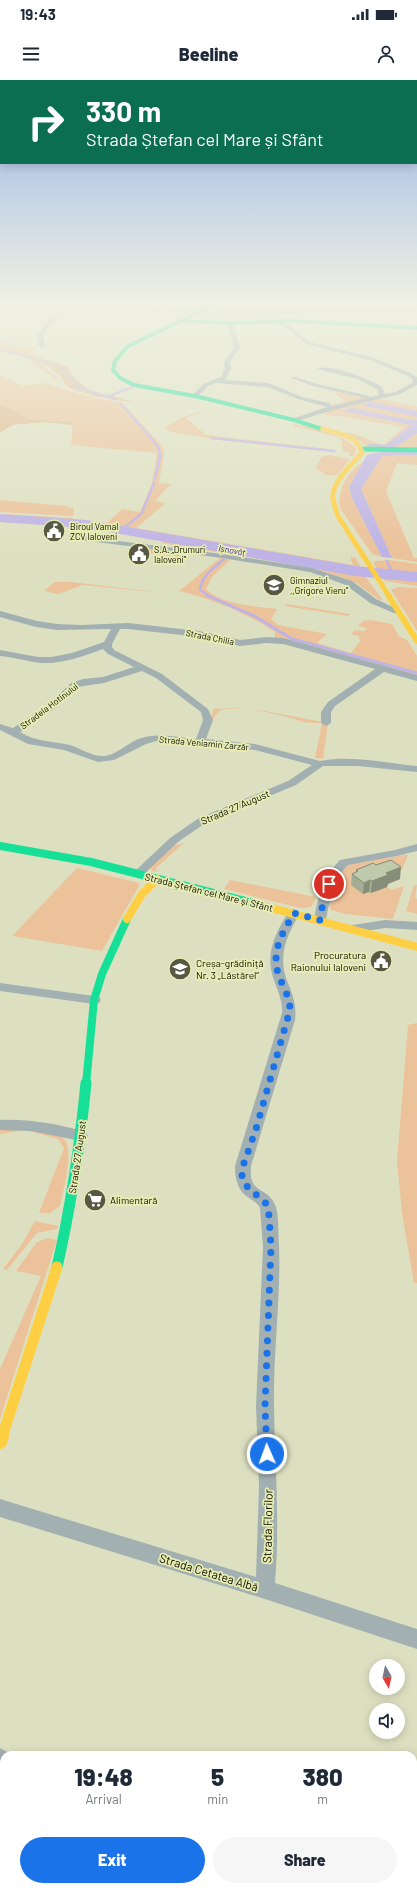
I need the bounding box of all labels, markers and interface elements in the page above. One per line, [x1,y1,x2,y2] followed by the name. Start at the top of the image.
[20,5,56,23] text: 19:43
[20,43,42,65] icon: menu
[179,43,238,65] text: Beeline
[375,43,397,65] icon: person
[86,94,161,128] text: 330 m
[20,96,72,148] icon: right
[86,128,324,150] text: Strada Ștefan cel Mare și Sfânt
[41,518,67,544] public building icon: Biroul Vamal ZCV Ialoveni
[70,521,118,542] place label: Biroul Vamal ZCV Ialoveni
[126,541,152,567] public building icon: S.A. „Drumuri Ialoveni”
[218,542,247,558] water label: Ișnovăț
[154,544,205,565] place label: S.A. „Drumuri Ialoveni”
[261,572,287,598] school or university icon: Gimnaziul ,,Grigore Vieru"
[290,575,349,596] place label: Gimnaziul ,,Grigore Vieru"
[185,627,235,647] street label: Strada Chilia
[18,681,80,731] street label: Stradela Hotinului
[159,734,250,752] street label: Strada Veniamin Zarzăr
[199,787,271,827] street label: Strada 27 August
[312,867,346,901] pin
[144,870,275,914] street label: Strada Ștefan cel Mare și Sfânt
[318,873,340,895] icon: arrive
[368,948,394,974] public building icon: Procuratura Raionului Ialoveni
[291,949,366,973] place label: Procuratura Raionului Ialoveni
[167,956,193,982] school or university icon: Creșa-grădiniță Nr. 3 „Lăstărel”
[196,957,263,981] place label: Creșa-grădiniță Nr. 3 „Lăstărel”
[66,1119,88,1194] street label: Strada 27 August
[82,1187,108,1213] supermarket icon: Alimentară
[110,1194,157,1206] place label: Alimentară
[246,1433,288,1475] position arrow
[259,1488,275,1563] street label: Strada Florilor
[158,1550,260,1594] street label: Strada Cetatea Albă
[369,1659,405,1695] north arrow
[369,1659,405,1739] map controls
[369,1703,405,1739] button: sound
[74,1762,133,1791] text: 19:48
[211,1762,224,1791] text: 5
[303,1762,343,1791] text: 380
[85,1791,122,1807] text: Arrival
[207,1791,228,1807] text: min
[317,1791,328,1807] text: m
[20,1837,205,1883] button: Exit
[213,1837,397,1883] button: Share

